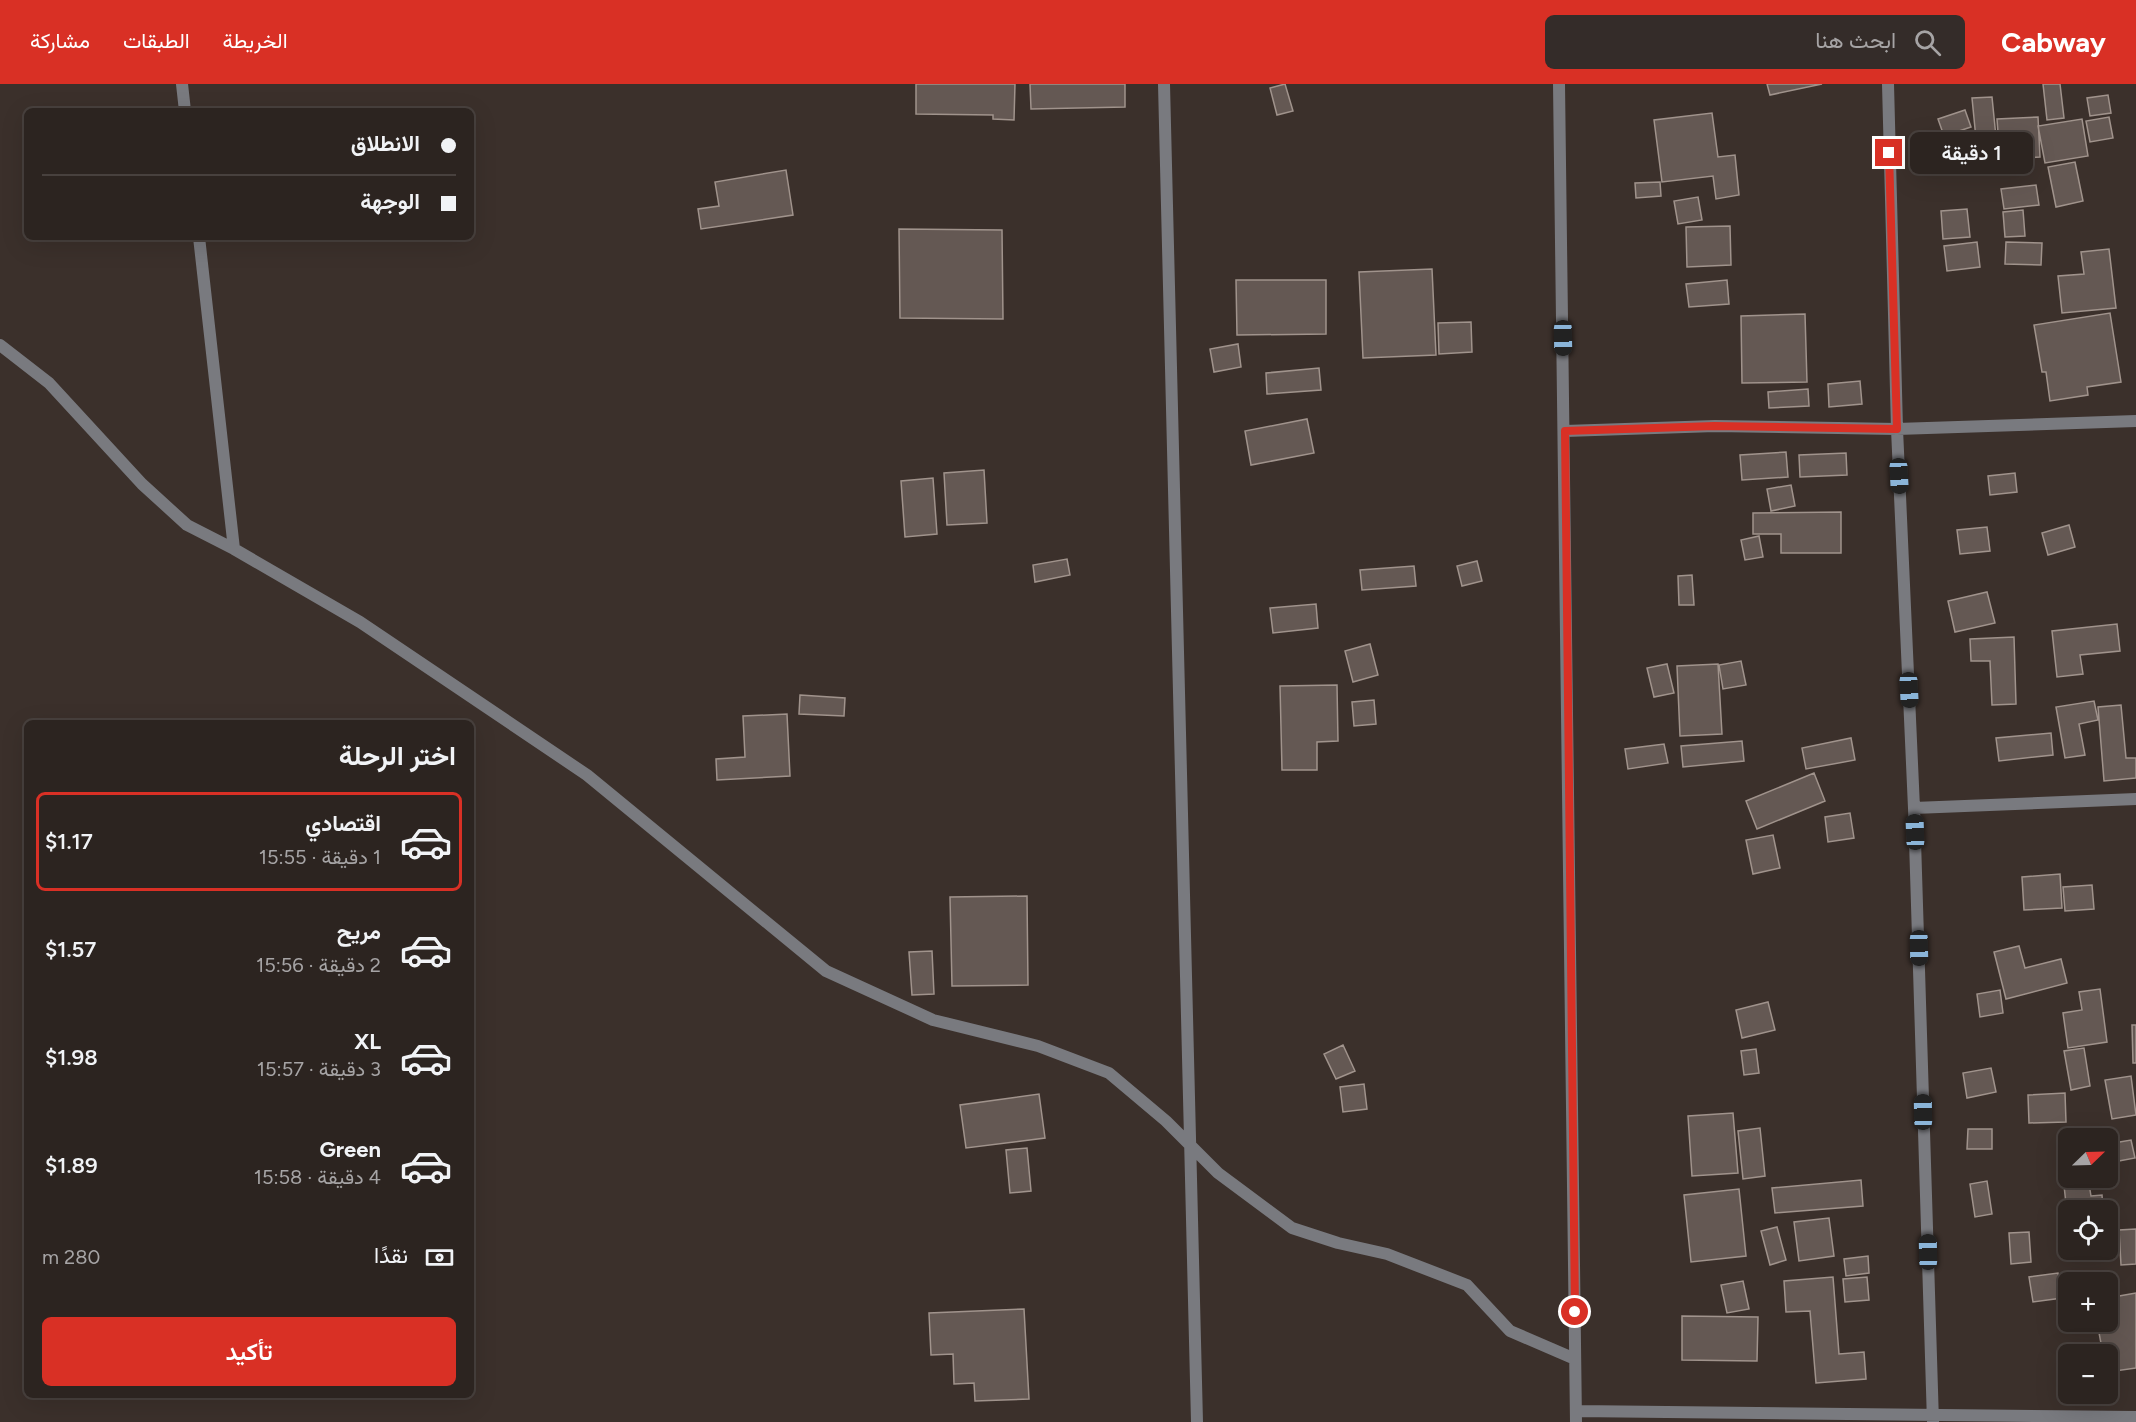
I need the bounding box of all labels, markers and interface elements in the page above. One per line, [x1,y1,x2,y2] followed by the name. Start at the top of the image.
[1545,15,1965,69] search box
[2001,25,2106,59] text: Cabway
[1911,26,1944,59] icon: search
[1815,27,1896,54] text: ابحث هنا
[30,28,90,53] text: مشاركة
[123,28,190,53] text: الطبقات
[223,28,288,53] text: الخريطة
[351,130,420,157] text: الانطلاق
[1910,132,2033,174] callout: 1 دقيقة
[1875,139,1902,166] route end
[1941,141,2002,165] text: 1 دقيقة
[360,188,420,215] text: الوجهة
[1554,320,1572,356] car
[1889,458,1909,494] car
[1899,672,1919,708] car
[339,739,456,772] text: اختر الرحلة
[305,810,381,837] text: اقتصادي
[1905,814,1925,850] car
[399,815,453,869] icon: car
[45,828,93,855] text: $1.17
[259,845,381,869] text: 1 دقيقة · 15:55
[337,918,381,945] text: مريح
[399,923,453,977] icon: car
[1910,930,1928,966] car
[45,936,96,963] text: $1.57
[256,953,381,977] text: 2 دقيقة · 15:56
[354,1028,381,1055] text: XL
[399,1031,453,1085] icon: car
[45,1044,98,1071] text: $1.98
[257,1057,381,1081] text: 3 دقيقة · 15:57
[1914,1094,1932,1130] car
[2058,1128,2118,1188] north arrow
[2058,1128,2118,1404] map controls
[319,1136,381,1163] text: Green
[399,1139,453,1193] icon: car
[45,1152,98,1179] text: $1.89
[254,1165,381,1189] text: 4 دقيقة · 15:58
[2058,1200,2118,1260] button: locate
[1919,1234,1937,1270] car
[423,1241,456,1274] icon: cash
[374,1242,408,1269] text: نقدًا
[42,1245,100,1269] text: 280 m
[2058,1272,2118,1332] button: +
[1561,1298,1588,1325] route start
[42,1317,456,1386] button: تأكيد
[2058,1344,2118,1404] button: −

